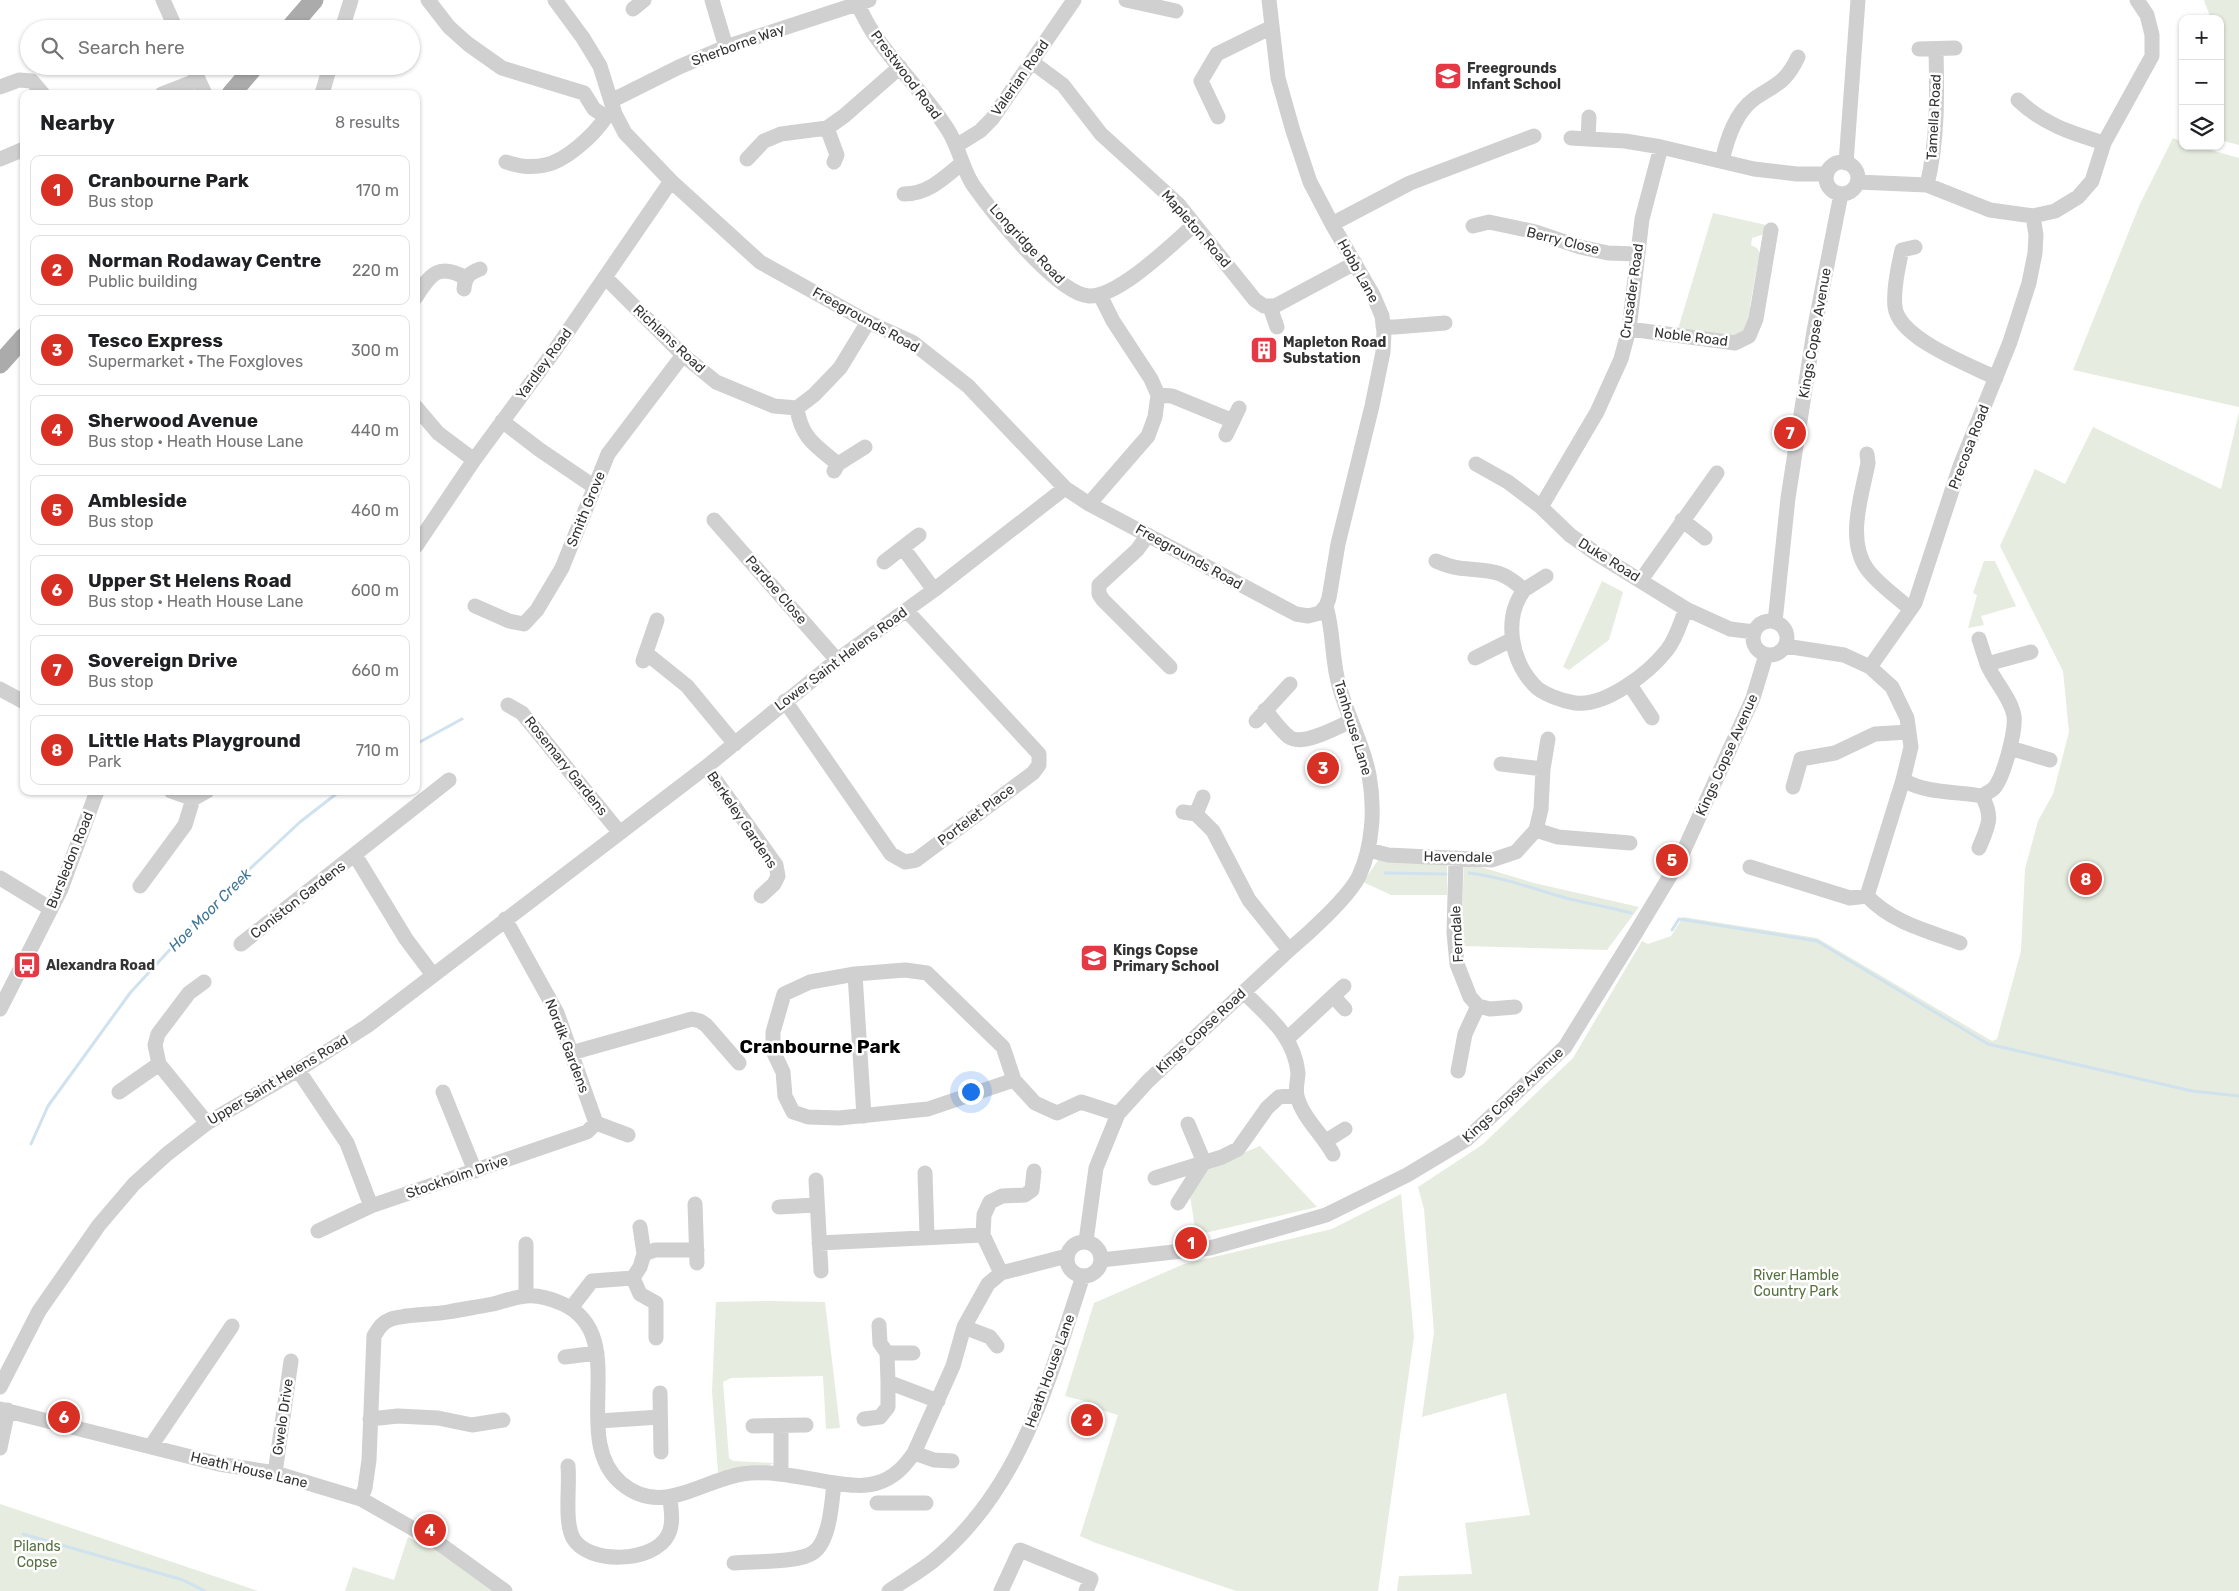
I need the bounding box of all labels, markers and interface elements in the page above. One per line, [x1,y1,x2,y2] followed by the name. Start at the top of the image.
[2179,15,2224,150] map controls
[2179,15,2224,60] button: +
[20,20,420,75] search box
[689,20,787,70] street label: Sherborne Way
[867,27,945,123] street label: Prestwood Road
[38,34,66,62] icon: search
[78,36,185,59] text: Search here
[988,37,1052,119] street label: Valerian Road
[1467,60,1561,93] place label: Freegrounds Infant School
[2179,60,2224,105] button: −
[1433,61,1463,91] school or university icon: Freegrounds Infant School
[1923,74,1945,160] street label: Tamella Road
[2179,105,2224,150] button: layers
[40,110,115,135] text: Nearby
[335,113,400,132] text: 8 results
[88,169,249,192] text: Cranbourne Park
[53,181,61,200] text: 1
[356,181,399,200] text: 170 m
[1158,187,1234,271] street label: Mapleton Road
[88,192,154,211] text: Bus stop
[986,201,1068,287] street label: Longridge Road
[1525,224,1601,258] street label: Berry Close
[1334,236,1382,306] street label: Hobb Lane
[1617,242,1647,340] street label: Crusader Road
[88,249,321,272] text: Norman Rodaway Centre
[52,261,62,280] text: 2
[352,261,399,280] text: 220 m
[1795,266,1835,399] street label: Kings Copse Avenue
[88,272,198,291] text: Public building
[810,284,922,356] street label: Freegrounds Road
[629,301,709,377] street label: Richlans Road
[1653,324,1729,350] street label: Noble Road
[512,325,576,403] street label: Yardley Road
[88,329,223,352] text: Tesco Express
[1283,334,1386,367] place label: Mapleton Road Substation
[1249,335,1279,365] building icon: Mapleton Road Substation
[52,341,62,360] text: 3
[351,341,399,360] text: 300 m
[88,352,303,371] text: Supermarket · The Foxgloves
[1945,402,1993,492] street label: Precosa Road
[88,409,258,432] text: Sherwood Avenue
[1774,414,1806,452] pin: 7
[52,421,62,440] text: 4
[351,421,399,440] text: 440 m
[88,432,303,451] text: Bus stop · Heath House Lane
[563,469,609,549] street label: Smith Grove
[88,489,187,512] text: Ambleside
[52,501,62,520] text: 5
[351,501,399,520] text: 460 m
[88,512,154,531] text: Bus stop
[1133,521,1245,593] street label: Freegrounds Road
[1575,534,1643,586] street label: Duke Road
[742,552,810,628] street label: Pardoe Close
[88,569,292,592] text: Upper St Helens Road
[52,581,62,600] text: 6
[351,581,399,600] text: 600 m
[88,592,303,611] text: Bus stop · Heath House Lane
[771,604,911,714] street label: Lower Saint Helens Road
[88,649,238,672] text: Sovereign Drive
[52,661,62,680] text: 7
[351,661,399,680] text: 660 m
[88,672,154,691] text: Bus stop
[1330,678,1376,778] street label: Tanhouse Lane
[1692,691,1762,819] street label: Kings Copse Avenue
[521,713,611,819] street label: Rosemary Gardens
[88,729,301,752] text: Little Hats Playground
[52,741,62,760] text: 8
[356,741,399,760] text: 710 m
[1307,749,1339,787] pin: 3
[88,752,121,771] text: Park
[703,768,781,872] street label: Berkeley Gardens
[934,781,1018,849] street label: Portelet Place
[43,809,97,911] street label: Bursledon Road
[1656,841,1688,879] pin: 5
[1424,848,1493,866] street label: Havendale
[247,858,349,942] street label: Coniston Gardens
[2070,860,2102,898] pin: 8
[165,865,255,955] water label: Hoe Moor Creek
[1447,905,1467,963] street label: Ferndale
[1113,942,1219,975] place label: Kings Copse Primary School
[1079,943,1109,973] school or university icon: Kings Copse Primary School
[12,950,42,980] bus stop icon: Alexandra Road
[46,957,155,974] place label: Alexandra Road
[1153,985,1249,1077] street label: Kings Copse Road
[541,997,593,1095] street label: Nordik Gardens
[205,1031,351,1129] street label: Upper Saint Helens Road
[740,1035,900,1058] district label: Cranbourne Park
[1459,1044,1567,1146] street label: Kings Copse Avenue
[958,1079,984,1105] your location
[404,1152,510,1202] street label: Stockholm Drive
[1175,1224,1207,1262] pin: 1
[1753,1267,1839,1300] park label: River Hamble Country Park
[1022,1312,1079,1430] street label: Heath House Lane
[269,1378,297,1456] street label: Gwelo Drive
[48,1398,80,1436] pin: 6
[1071,1401,1103,1439] pin: 2
[189,1448,309,1492] street label: Heath House Lane
[414,1511,446,1549] pin: 4
[13,1538,61,1571] park label: Pilands Copse

